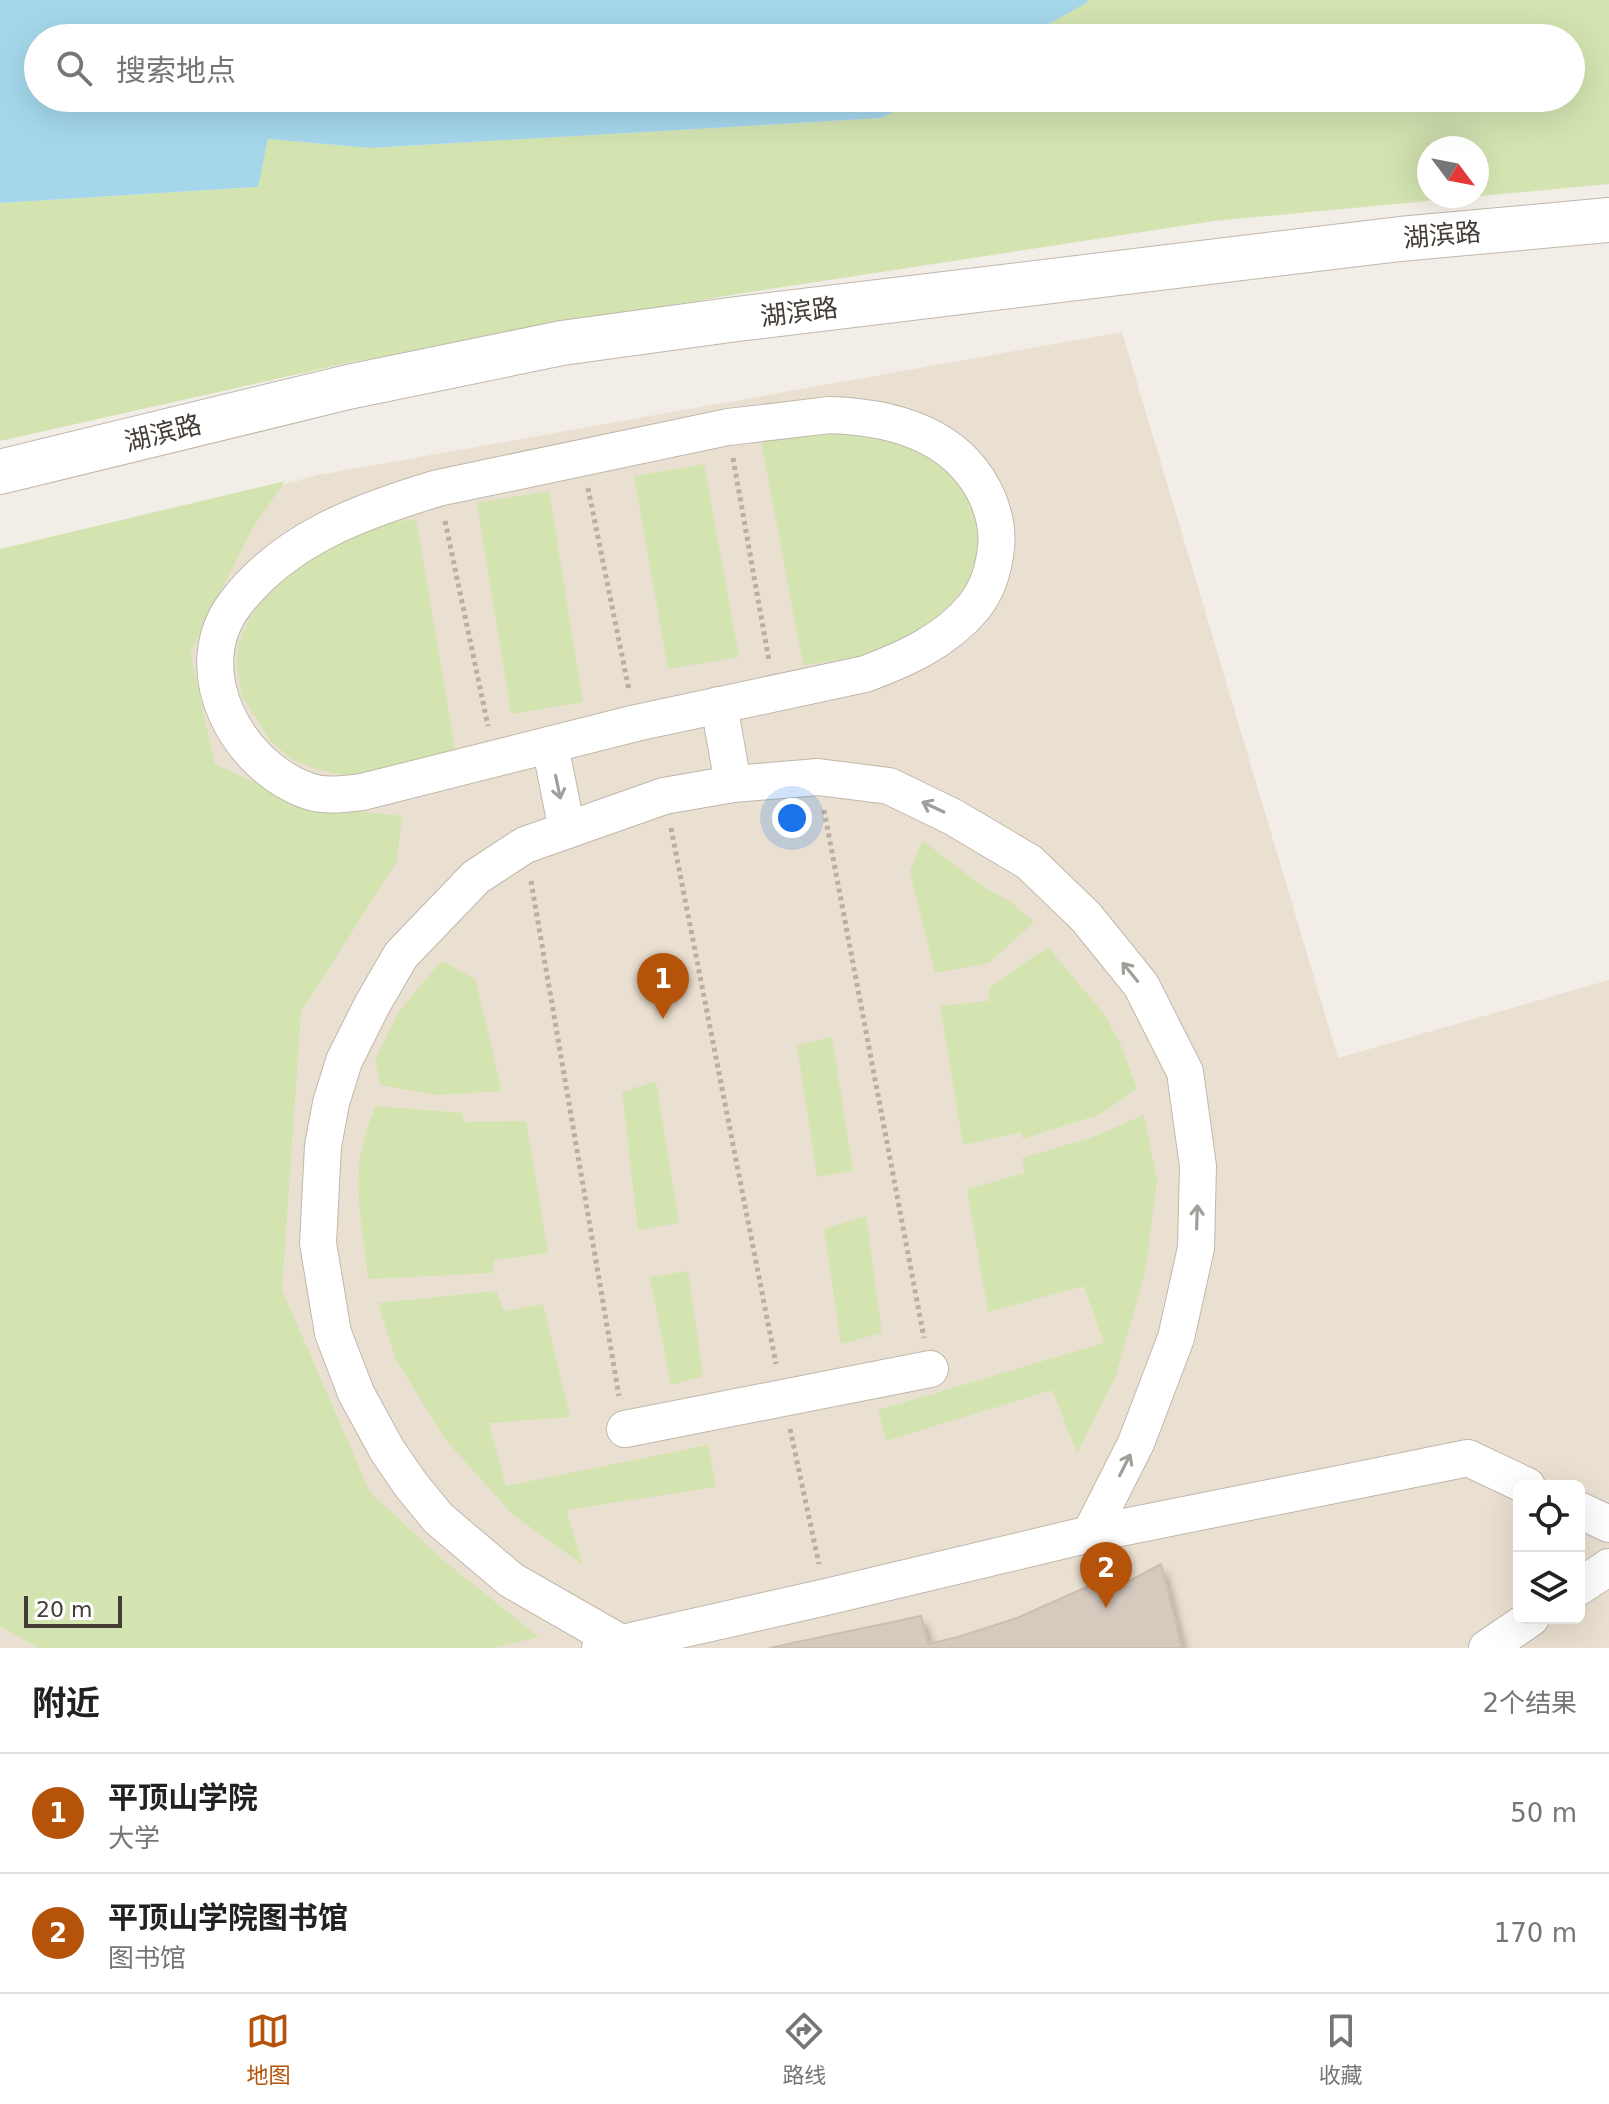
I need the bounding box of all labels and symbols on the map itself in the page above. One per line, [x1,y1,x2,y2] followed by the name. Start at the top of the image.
[1417,136,1489,208] north arrow
[1402,217,1482,253] street label: 湖滨路
[758,292,840,332] street label: 湖滨路
[122,409,204,457] street label: 湖滨路
[552,774,567,799] one-way arrow
[772,798,812,838] your location
[922,799,946,814] one-way arrow
[637,953,689,1019] pin: 1
[1122,962,1139,983] one-way arrow
[1189,1204,1204,1231] one-way arrow
[1118,1453,1134,1477] one-way arrow
[1080,1542,1132,1608] pin: 2
[24,1592,122,1628] scale bar

